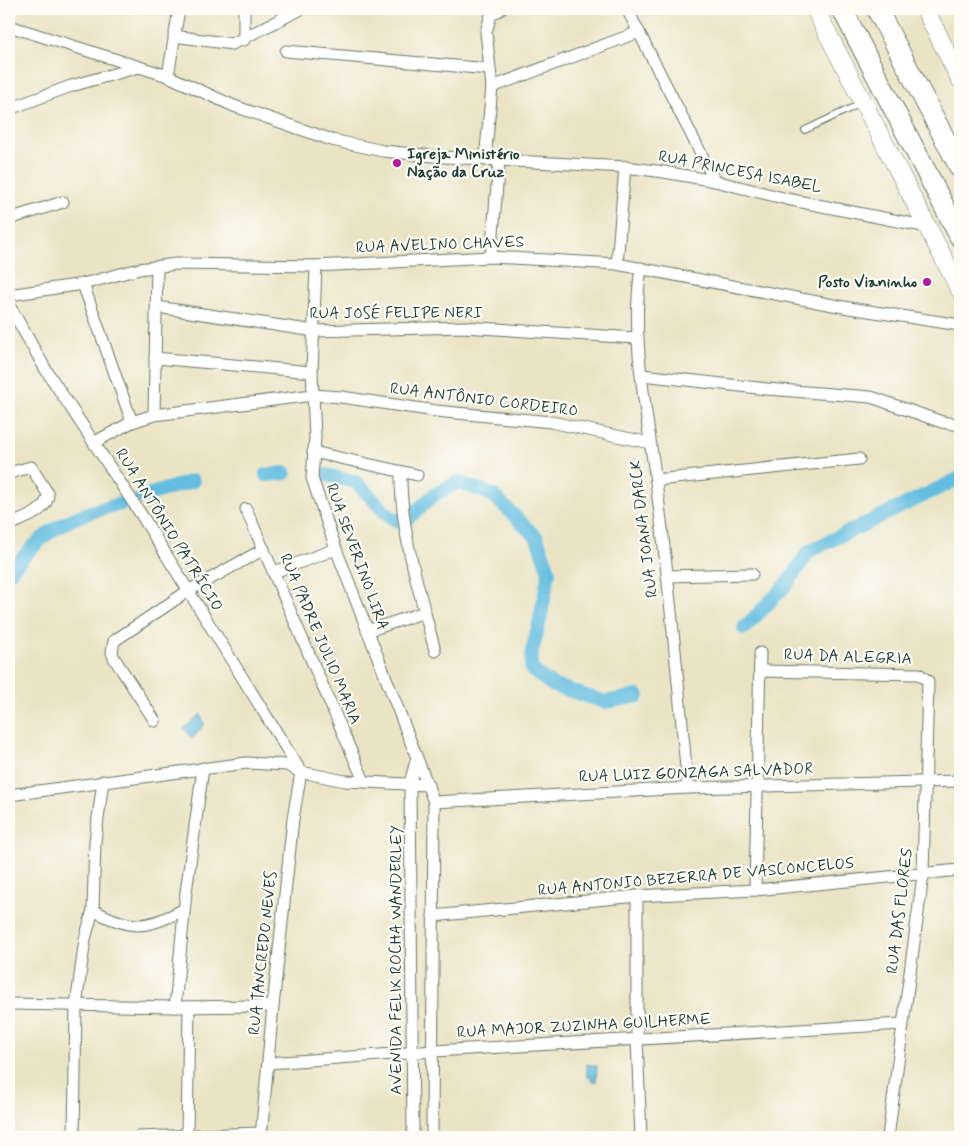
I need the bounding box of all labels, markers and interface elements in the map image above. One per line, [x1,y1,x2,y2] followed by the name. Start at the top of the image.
[407,144,520,183] place label: Igreja Ministério Nação da Cruz
[657,146,824,198] street label: RUA PRINCESA ISABEL
[391,157,403,169] marker: Igreja Ministério Nação da Cruz
[355,232,525,258] street label: RUA AVELINO CHAVES
[818,272,917,293] place label: Posto Vianinho
[921,276,933,288] marker: Posto Vianinho
[309,303,483,324] street label: RUA JOSÉ FELIPE NERI
[389,378,579,422] street label: RUA ANTÔNIO CORDEIRO
[110,445,228,615] street label: RUA ANTÔNIO PATRÍCIO
[625,459,663,599] street label: RUA JOANA DARCK
[321,481,393,633] street label: RUA SEVERINO LIRA
[274,550,366,728] street label: RUA PADRE JULIO MARIA
[784,644,912,670] street label: RUA DA ALEGRIA
[579,758,813,788] street label: RUA LUIZ GONZAGA SALVADOR
[386,825,407,1095] street label: AVENIDA FELIX ROCHA WANDERLEY
[882,847,918,975] street label: RUA DAS FLORES
[537,853,855,901] street label: RUA ANTONIO BEZERRA DE VASCONCELOS
[244,870,282,1036] street label: RUA TANCREDO NEVES
[457,1009,711,1043] street label: RUA MAJOR ZUZINHA GUILHERME

